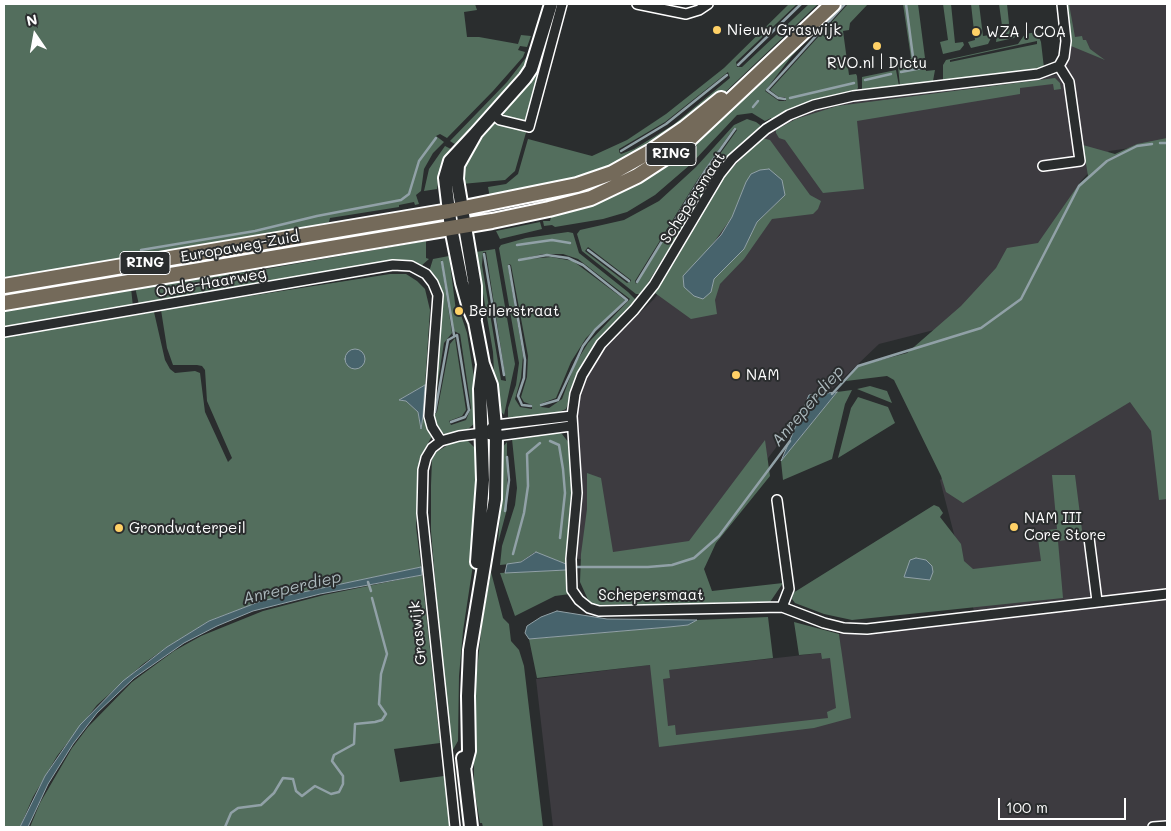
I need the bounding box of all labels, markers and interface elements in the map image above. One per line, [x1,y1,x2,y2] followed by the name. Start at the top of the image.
[25,9,39,30] text: N
[10,10,60,60] north arrow
[727,21,841,39] place label: Nieuw Graswijk
[986,23,1066,41] place label: WZA | COA
[711,24,723,36] marker: Nieuw Graswijk
[970,26,982,38] marker: WZA | COA
[871,40,883,52] marker: RVO.nl | Dictu
[827,54,927,72] place label: RVO.nl | Dictu
[646,142,696,166] road number: RING
[657,149,729,247] street label: Schepersmaat
[179,228,301,266] street label: Europaweg-Zuid
[120,252,170,274] road number: RING
[154,264,268,302] street label: Oude-Haarweg
[469,302,559,320] place label: Beilerstraat
[453,305,465,317] marker: Beilerstraat
[768,362,848,450] water label: Anreperdiep
[746,366,779,384] place label: NAM
[730,369,742,381] marker: NAM
[1024,509,1106,544] place label: NAM III Core Store
[129,519,246,537] place label: Grondwaterpeil
[1008,521,1020,533] marker: NAM III Core Store
[113,522,125,534] marker: Grondwaterpeil
[241,567,343,609] water label: Anreperdiep
[598,586,704,604] street label: Schepersmaat
[406,600,430,666] street label: Graswijk
[1001,788,1128,820] scale bar
[1006,797,1048,817] text: 100 m

